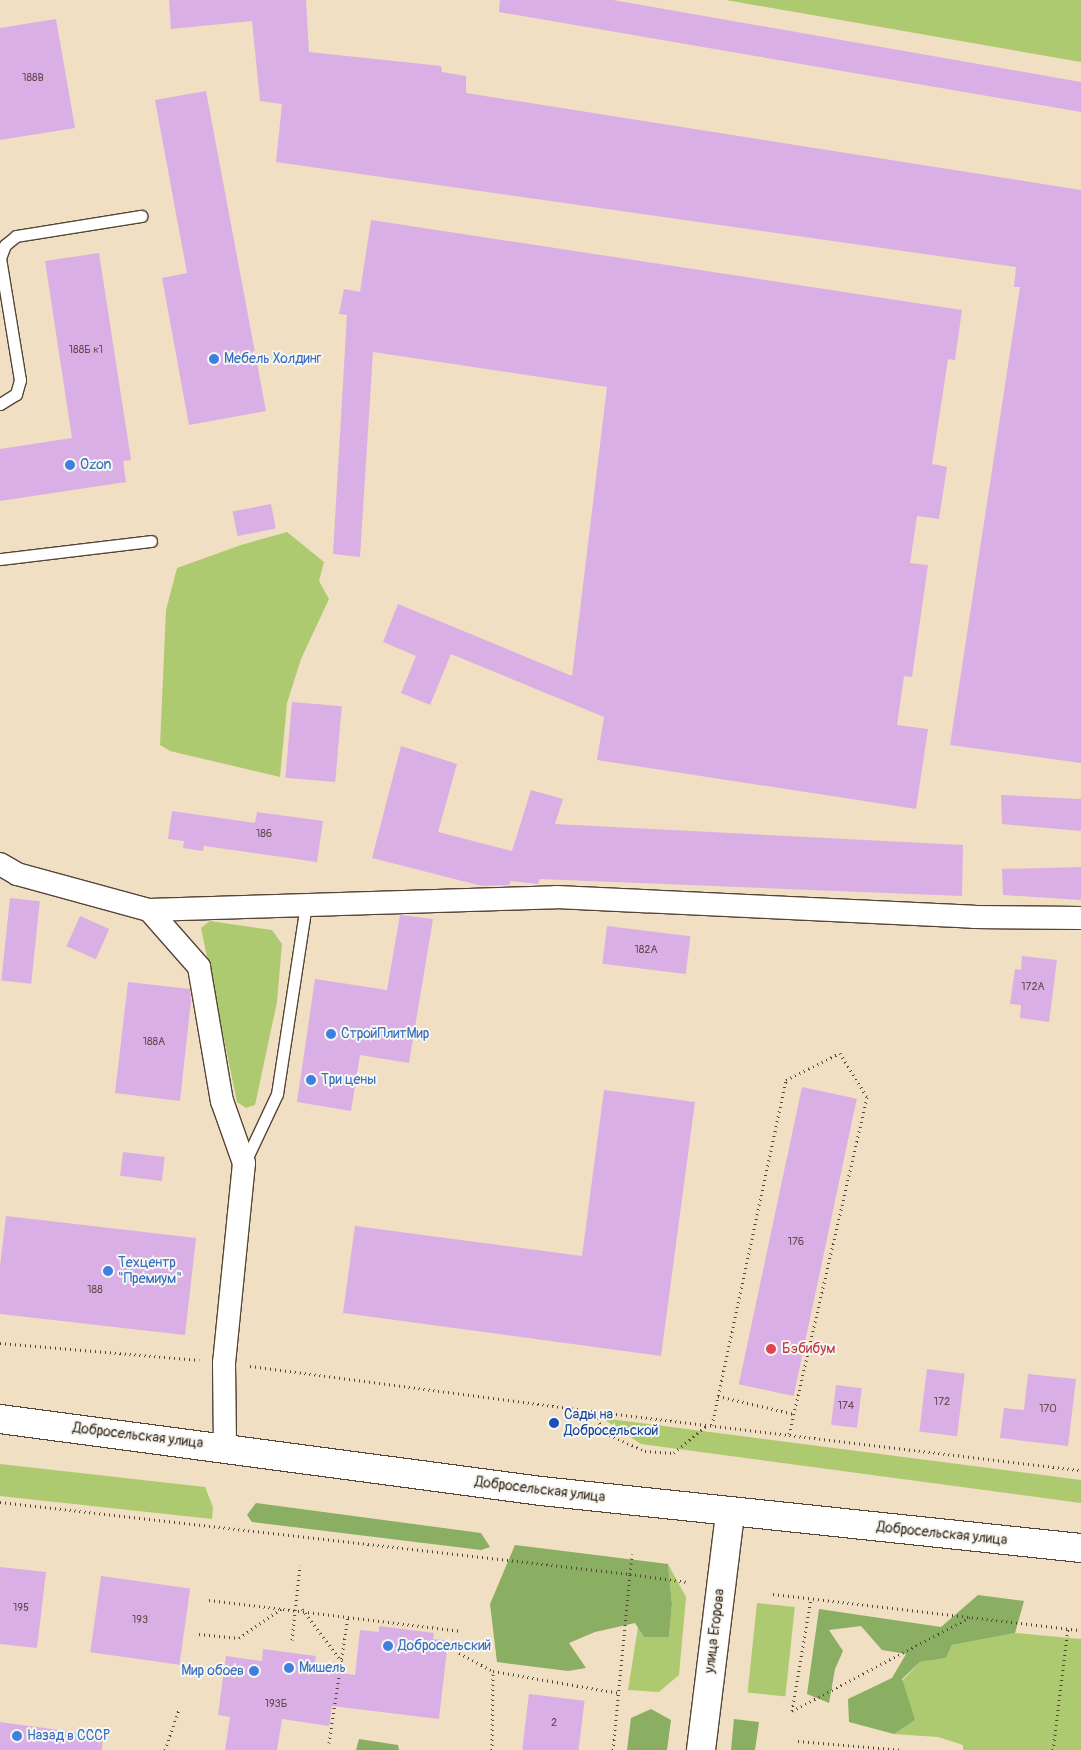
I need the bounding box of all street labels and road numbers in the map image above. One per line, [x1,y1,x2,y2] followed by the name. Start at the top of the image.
[72,1420,204,1452] street label: Добросельская улица
[474,1474,606,1506] street label: Добросельская улица
[876,1519,1008,1549] street label: Добросельская улица
[701,1588,729,1674] street label: улица Егорова

